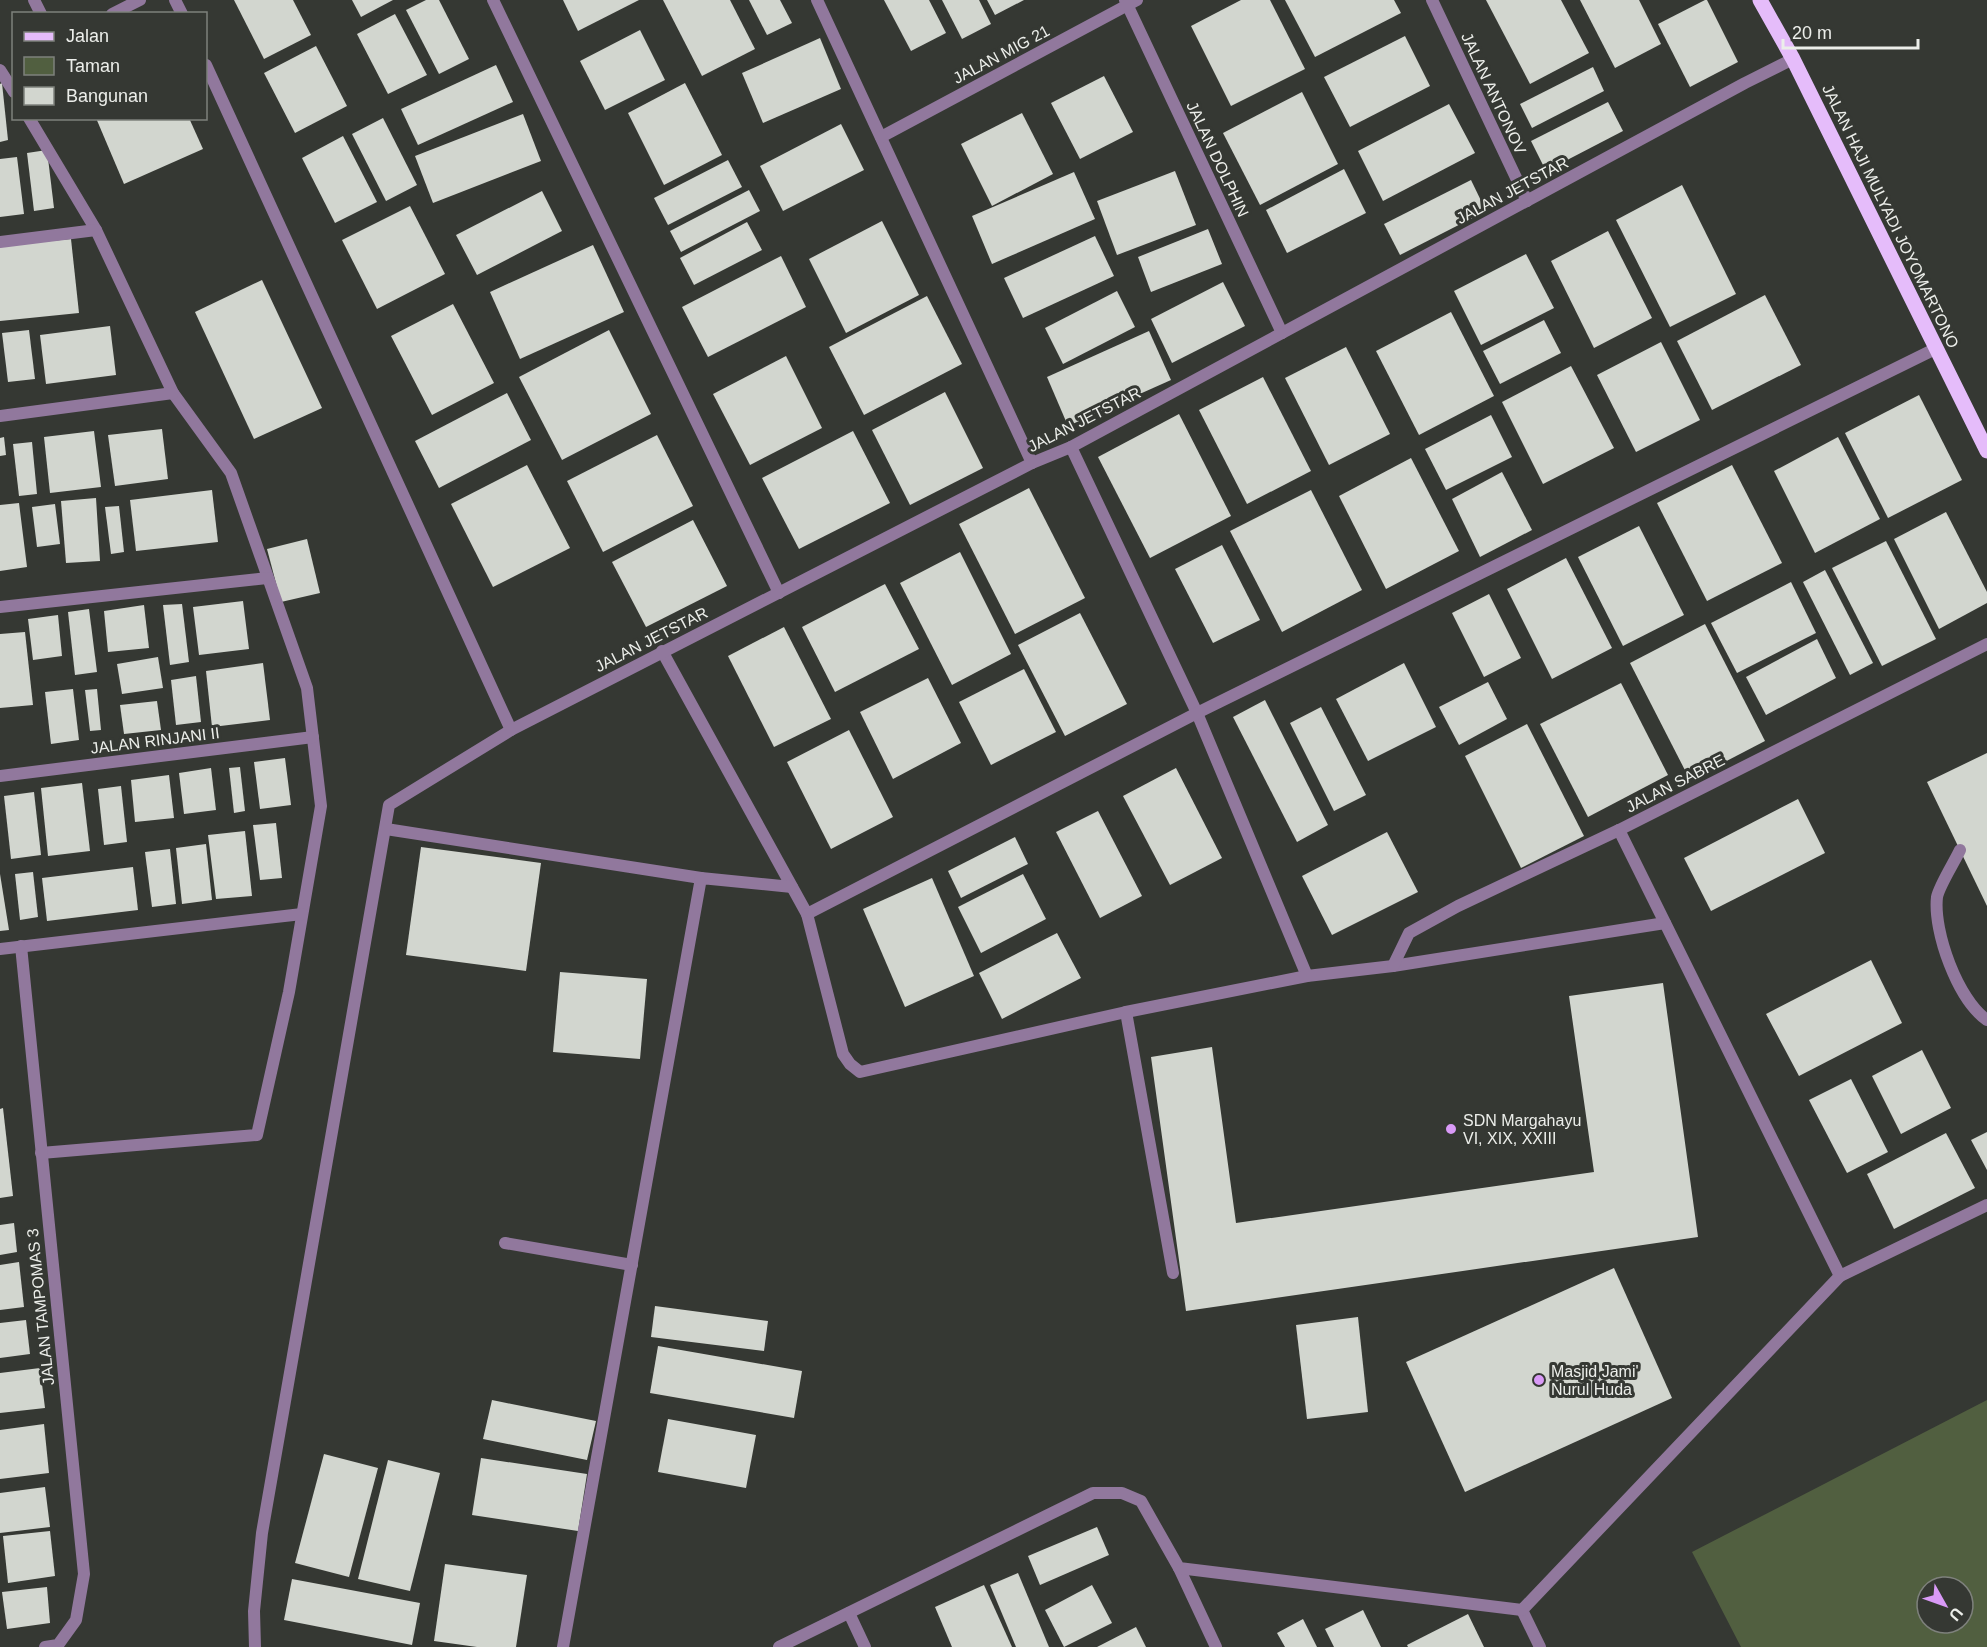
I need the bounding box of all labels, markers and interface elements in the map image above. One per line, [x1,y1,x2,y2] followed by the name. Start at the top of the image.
[12,12,207,120] legend
[1783,12,1918,50] scale bar
[950,22,1052,87] street label: JALAN MIG 21
[1792,23,1832,43] text: 20 m
[66,26,109,46] text: Jalan
[1458,30,1529,157] street label: JALAN ANTONOV
[66,56,120,76] text: Taman
[1819,82,1962,351] street label: JALAN HAJI MULYADI JOYOMARTONO
[66,86,148,106] text: Bangunan
[1183,99,1252,220] street label: JALAN DOLPHIN
[1453,154,1571,227] street label: JALAN JETSTAR
[1025,384,1143,455] street label: JALAN JETSTAR
[592,604,710,675] street label: JALAN JETSTAR
[90,724,221,757] street label: JALAN RINJANI II
[1623,751,1727,816] street label: JALAN SABRE
[1463,1112,1581,1147] place label: SDN Margahayu VI, XIX, XXIII
[1444,1122,1458,1136] marker: SDN Margahayu VI, XIX, XXIII
[24,1228,57,1386] street label: JALAN TAMPOMAS 3
[1551,1363,1639,1398] place label: Masjid Jami' Nurul Huda
[1532,1373,1546,1387] marker: Masjid Jami' Nurul Huda
[1915,1575,1975,1635] north arrow
[1946,1604,1966,1624] text: U

